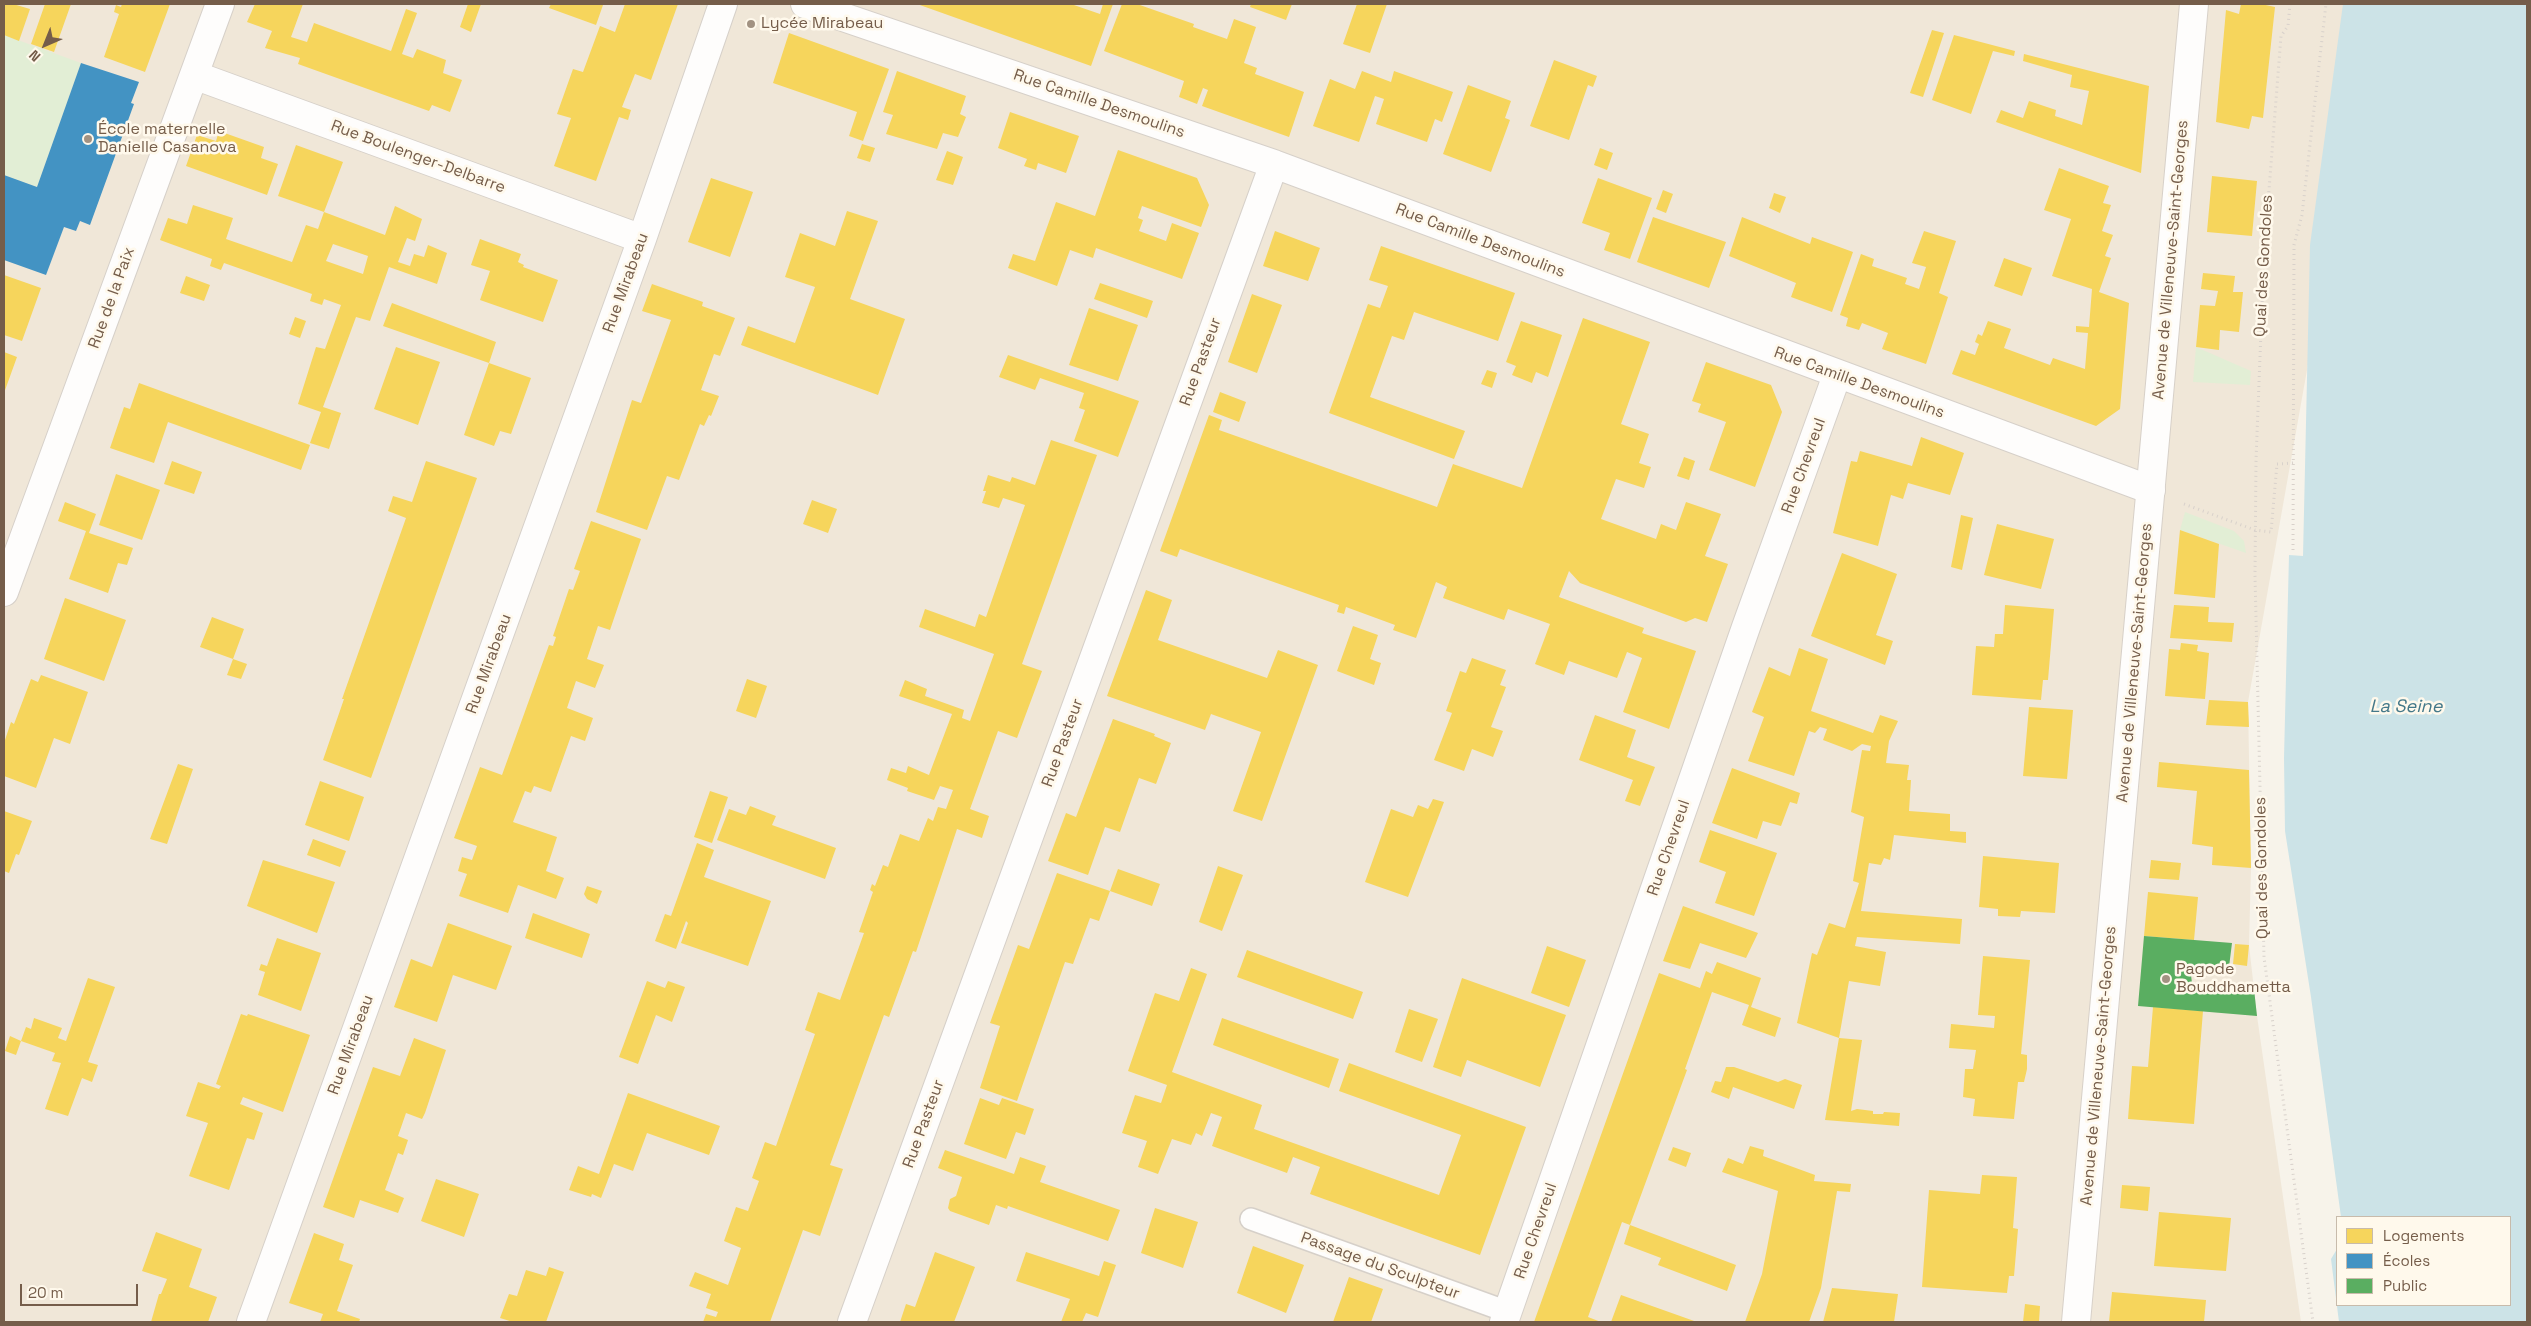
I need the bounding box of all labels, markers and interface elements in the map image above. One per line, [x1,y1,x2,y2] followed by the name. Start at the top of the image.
[761,14,883,34] place label: Lycée Mirabeau
[745,18,757,30] marker: Lycée Mirabeau
[20,20,70,70] north arrow
[25,46,44,66] text: N
[1011,66,1187,142] street label: Rue Camille Desmoulins
[328,116,508,198] street label: Rue Boulenger-Delbarre
[2149,119,2193,401] street label: Avenue de Villeneuve-Saint-Georges
[98,120,236,158] place label: École maternelle Danielle Casanova
[82,133,94,145] marker: École maternelle Danielle Casanova
[2251,194,2277,338] street label: Quai des Gondoles
[1393,200,1567,282] street label: Rue Camille Desmoulins
[599,230,653,336] street label: Rue Mirabeau
[85,245,139,351] street label: Rue de la Paix
[1176,315,1226,409] street label: Rue Pasteur
[1771,343,1947,423] street label: Rue Camille Desmoulins
[1778,416,1830,516] street label: Rue Chevreul
[2113,522,2157,804] street label: Avenue de Villeneuve-Saint-Georges
[462,611,516,717] street label: Rue Mirabeau
[1038,696,1088,790] street label: Rue Pasteur
[2370,696,2442,718] water label: La Seine
[1644,797,1694,899] street label: Rue Chevreul
[2251,797,2273,939] street label: Quai des Gondoles
[2077,925,2121,1207] street label: Avenue de Villeneuve-Saint-Georges
[2176,960,2291,998] place label: Pagode Bouddhametta
[2160,973,2172,985] marker: Pagode Bouddhametta
[324,992,378,1098] street label: Rue Mirabeau
[899,1077,949,1171] street label: Rue Pasteur
[1511,1180,1561,1282] street label: Rue Chevreul
[2336,1216,2511,1306] legend
[2383,1226,2465,1245] text: Logements
[1298,1228,1462,1304] street label: Passage du Sculpteur
[2383,1251,2430,1270] text: Écoles
[22,1274,140,1306] scale bar
[2383,1276,2427,1295] text: Public
[28,1283,63,1302] text: 20 m

